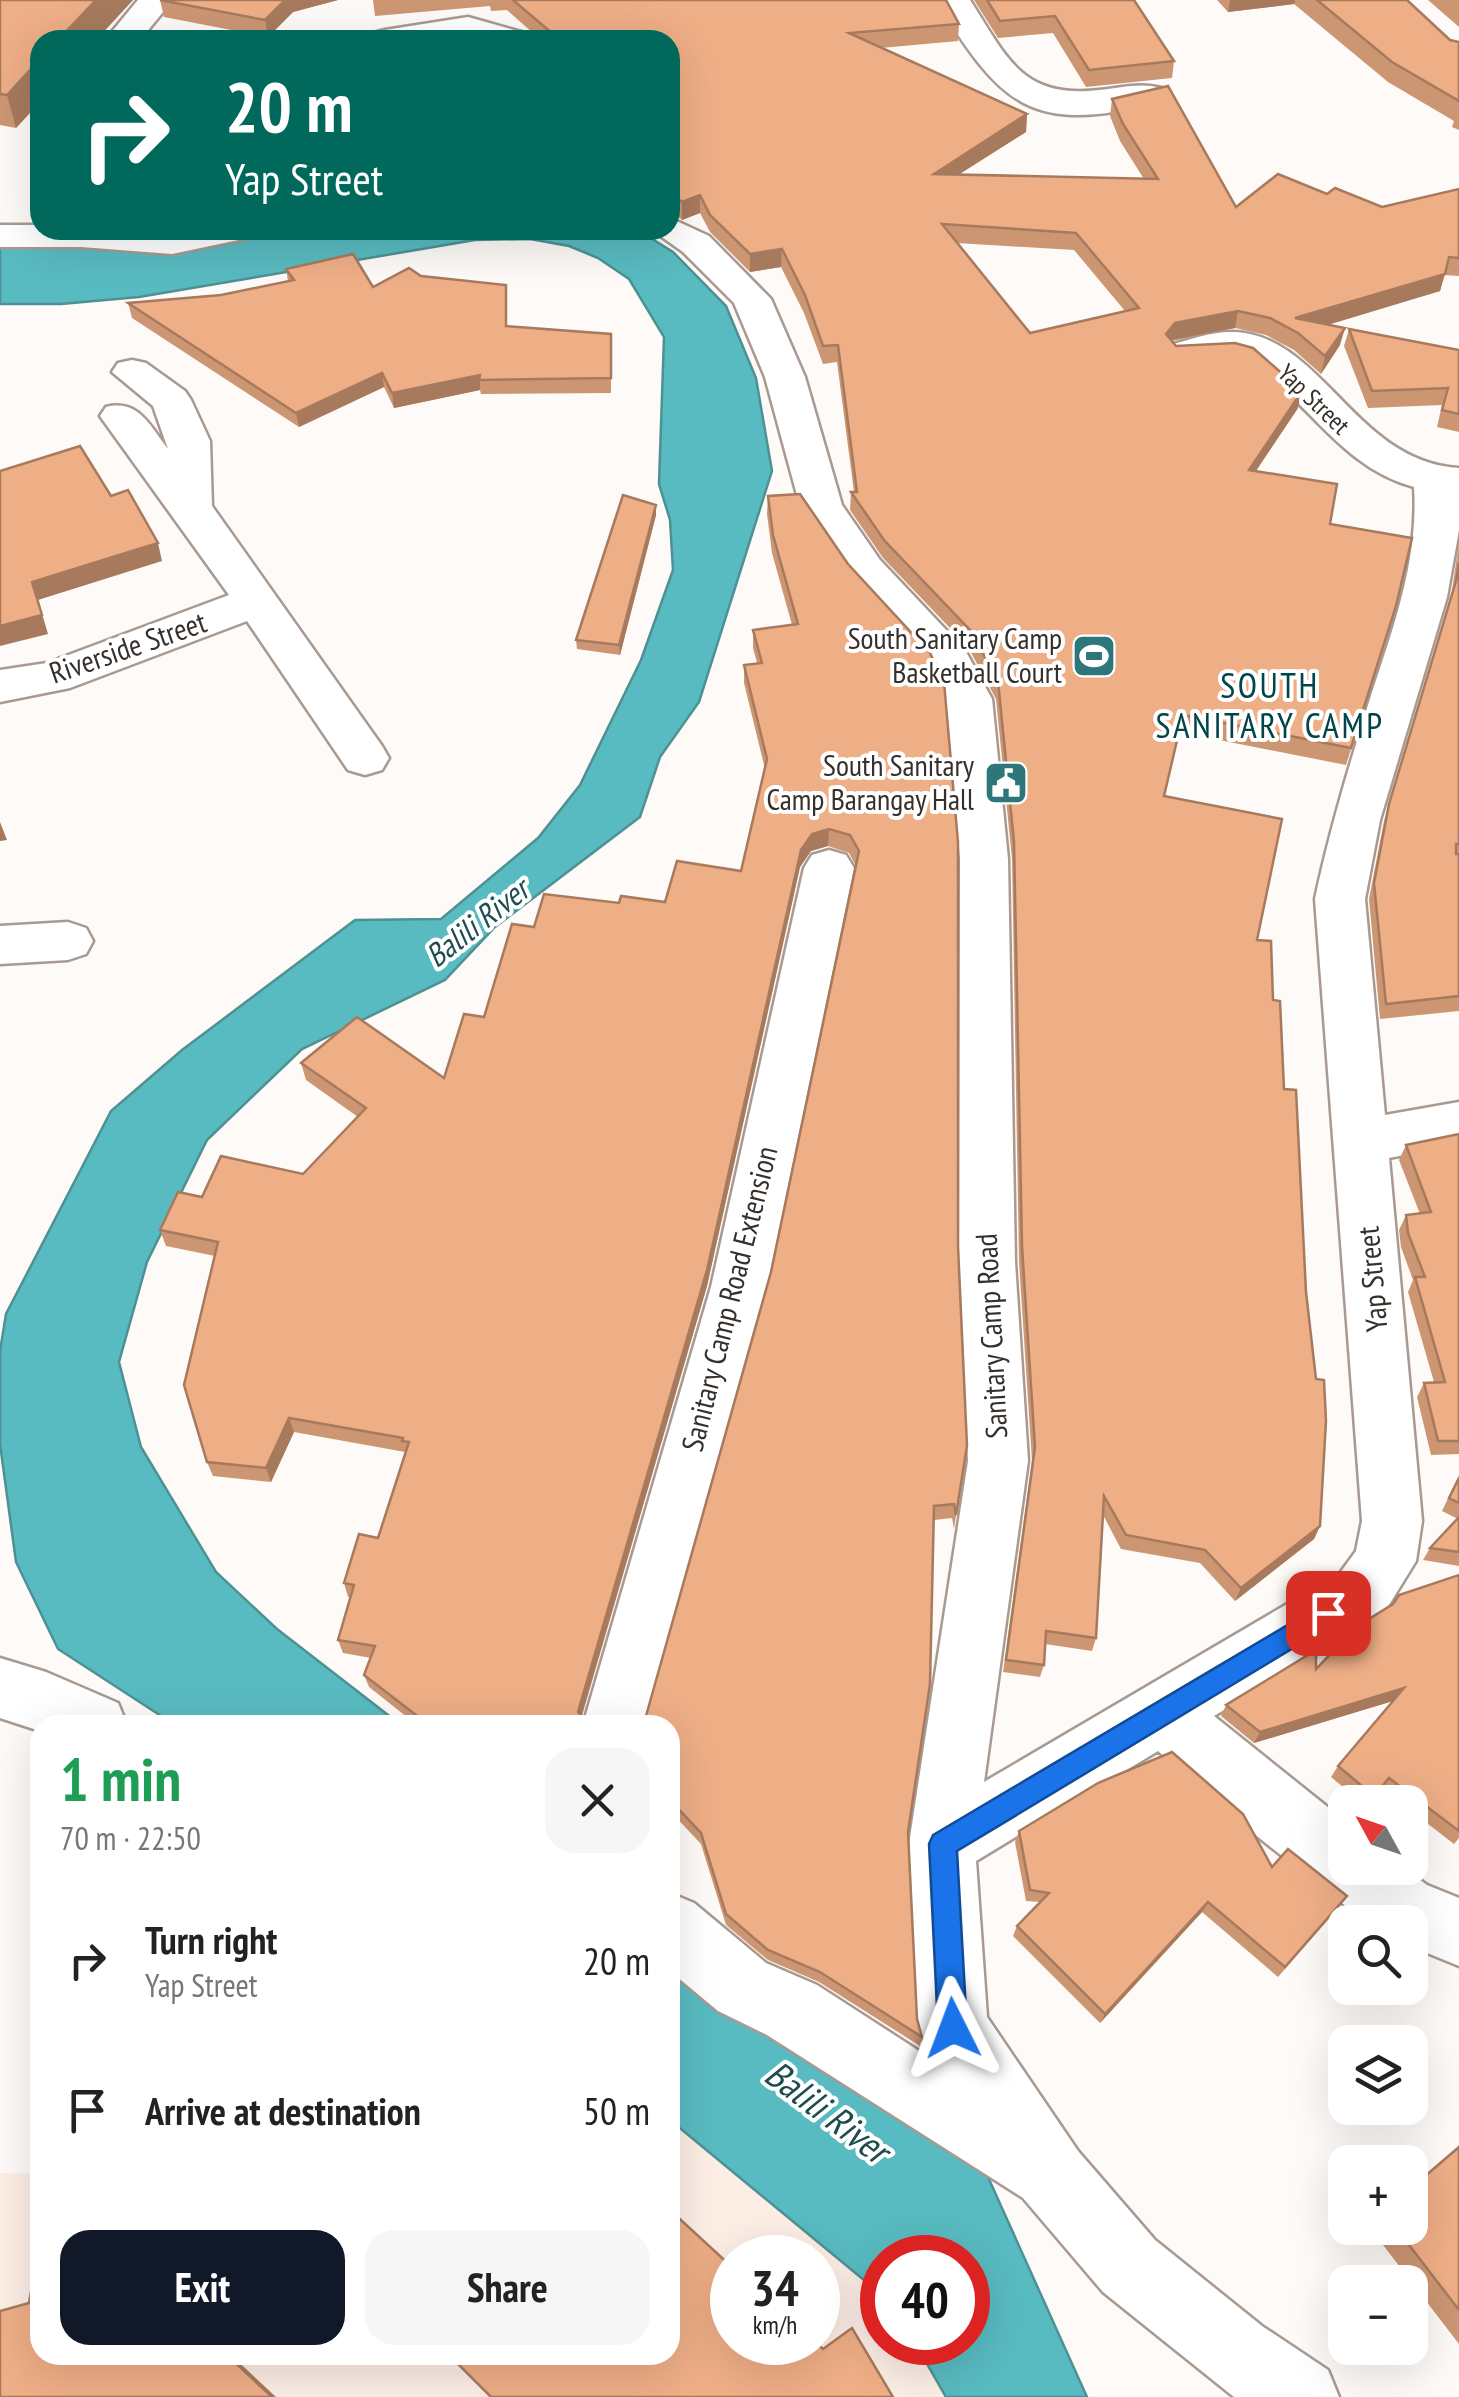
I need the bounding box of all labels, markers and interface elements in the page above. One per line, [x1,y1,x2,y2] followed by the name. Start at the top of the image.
[225,61,353,151] text: 20 m
[60,70,190,200] icon: right
[225,149,383,207] text: Yap Street
[1271,357,1357,441] street label: Yap Street
[44,601,212,692] street label: Riverside Street
[848,618,1063,691] place label: South Sanitary Camp Basketball Court
[1071,633,1117,679] sports icon: South Sanitary Camp Basketball Court
[1156,662,1384,748] district label: SOUTH SANITARY CAMP
[766,745,975,818] place label: South Sanitary Camp Barangay Hall
[983,760,1029,806] public building icon: South Sanitary Camp Barangay Hall
[416,866,540,976] water label: Balili River
[672,1142,785,1455] street label: Sanitary Camp Road Extension
[1347,1224,1396,1333] street label: Yap Street
[966,1233,1015,1440] street label: Sanitary Camp Road
[1286,1571,1371,1656] pin
[1301,1586,1356,1641] icon: arrive
[60,1740,181,1818] text: 1 min
[545,1748,650,1853] button: close
[1328,1785,1428,1885] north arrow
[1328,1785,1428,2365] map controls
[60,1817,201,1859] text: 70 m · 22:50
[1328,1905,1428,2005] button: search
[145,1915,277,1964] text: Turn right
[60,1933,115,1988] icon: right
[583,1936,650,1985] text: 20 m
[145,1964,257,2006] text: Yap Street
[901,1976,1005,2080] position arrow
[1328,2025,1428,2125] button: layers
[756,2048,903,2176] water label: Balili River
[60,2083,115,2138] icon: arrive
[145,2086,421,2135] text: Arrive at destination
[583,2086,650,2135] text: 50 m
[1328,2145,1428,2245] button: +
[60,2230,345,2345] button: Exit
[365,2230,650,2345] button: Share
[860,2235,990,2365] speed limit sign: 40
[751,2255,799,2320] text: 34
[1328,2265,1428,2365] button: −
[753,2309,797,2341] text: km/h

